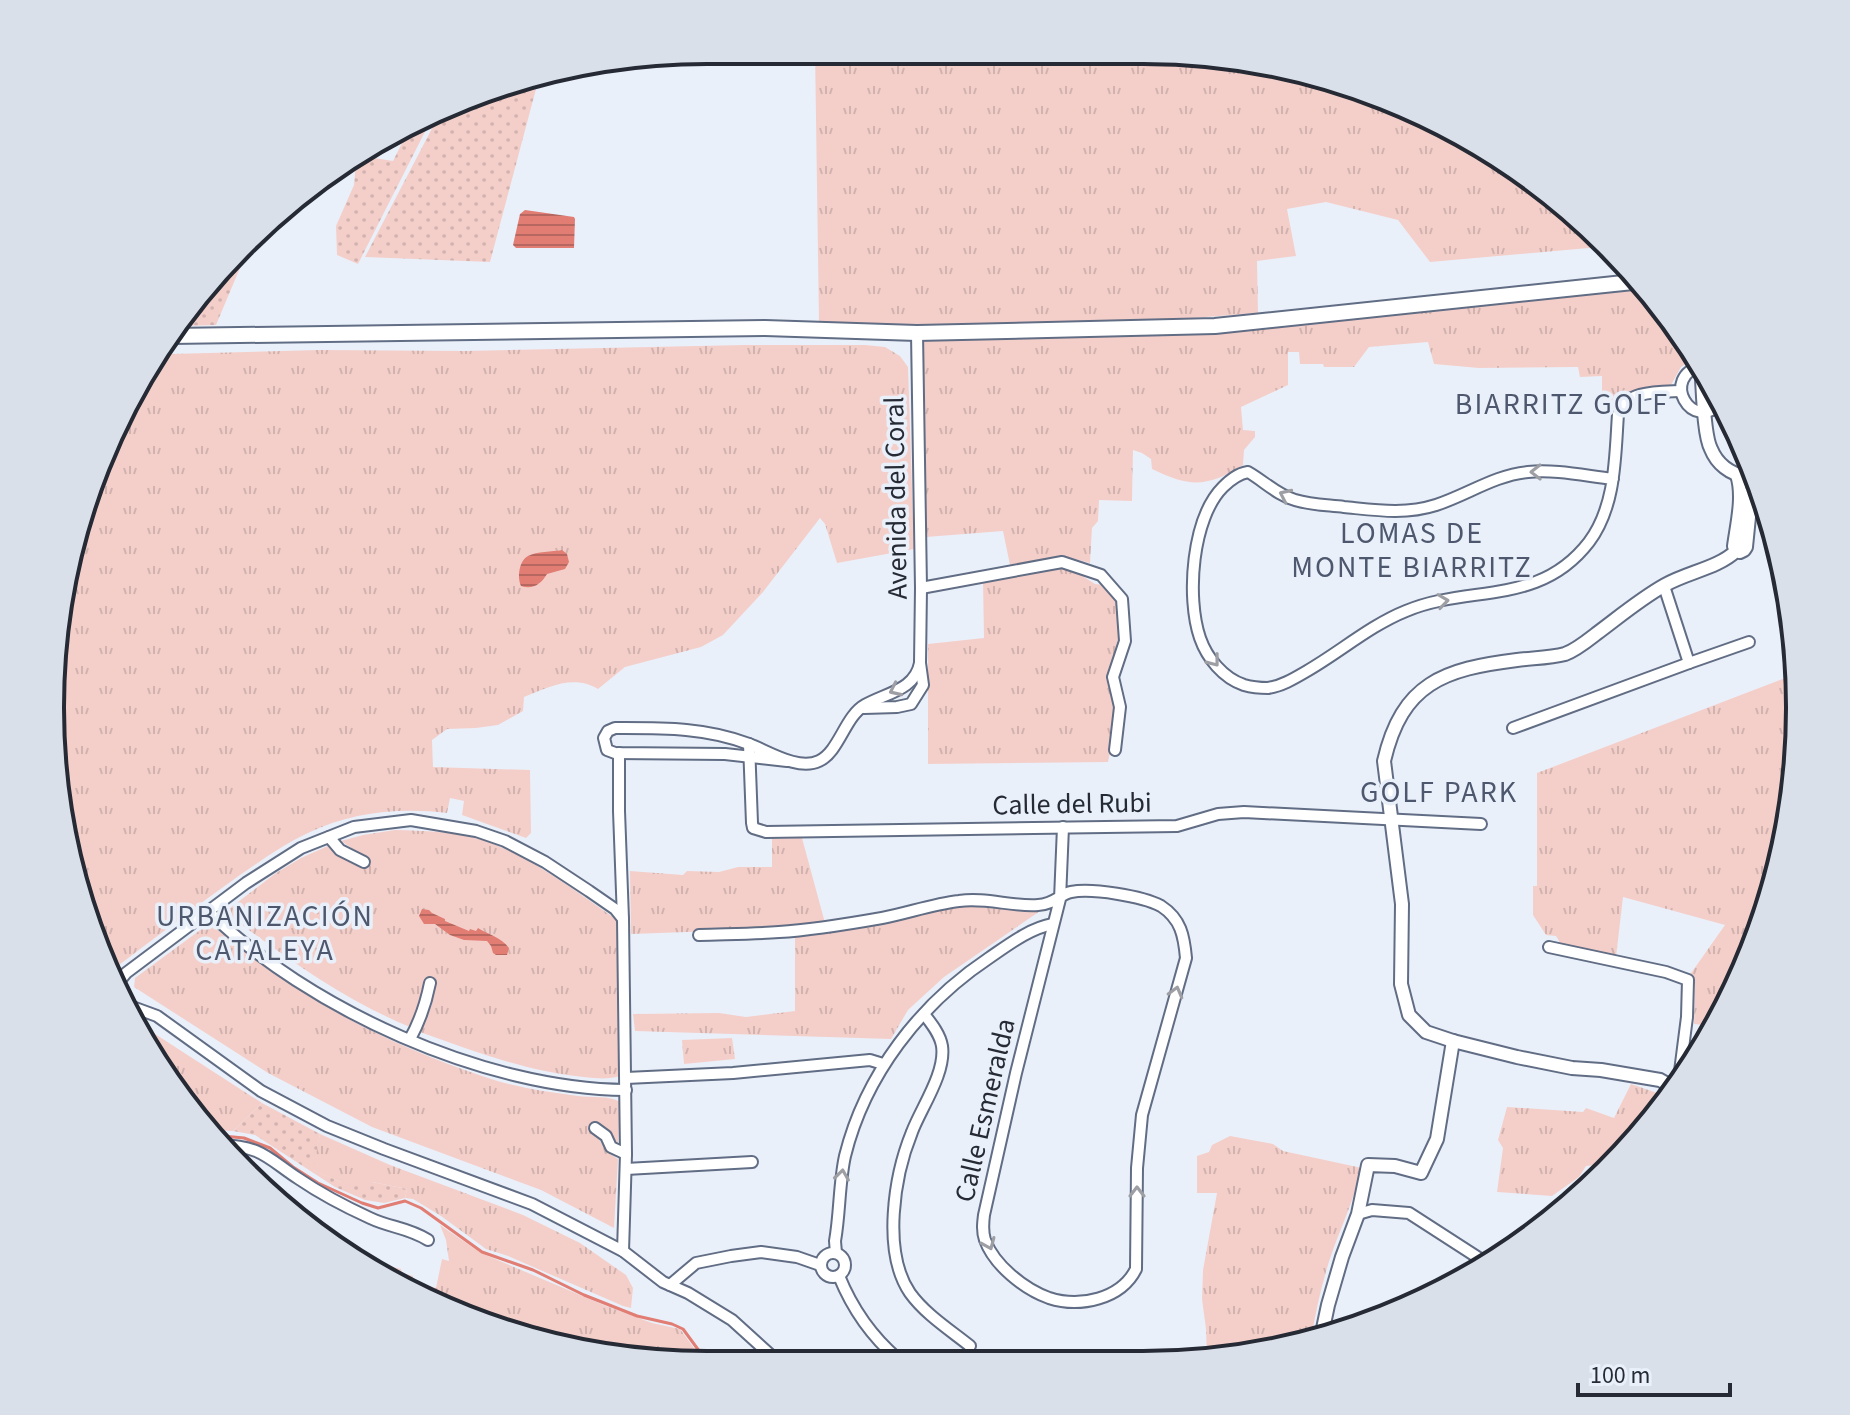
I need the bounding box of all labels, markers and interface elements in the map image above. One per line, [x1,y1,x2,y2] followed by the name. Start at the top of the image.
[1455,383,1669,426] district label: BIARRITZ GOLF
[874,396,918,600] street label: Avenida del Coral
[1529,464,1542,481] one-way arrow
[1279,489,1294,505] one-way arrow
[1291,512,1533,589] district label: LOMAS DE MONTE BIARRITZ
[1436,593,1450,610] one-way arrow
[1205,652,1219,667] one-way arrow
[889,680,904,696] one-way arrow
[1360,771,1518,814] district label: GOLF PARK
[992,783,1152,825] street label: Calle del Rubi
[156,895,374,972] district label: URBANIZACIÓN CATALEYA
[1167,985,1184,999] one-way arrow
[944,1014,1026,1206] street label: Calle Esmeralda
[834,1168,851,1181] one-way arrow
[1128,1185,1146,1198] one-way arrow
[979,1236,996,1250] one-way arrow
[1578,1347,1730,1397] scale bar
[1590,1358,1650,1393] text: 100 m

